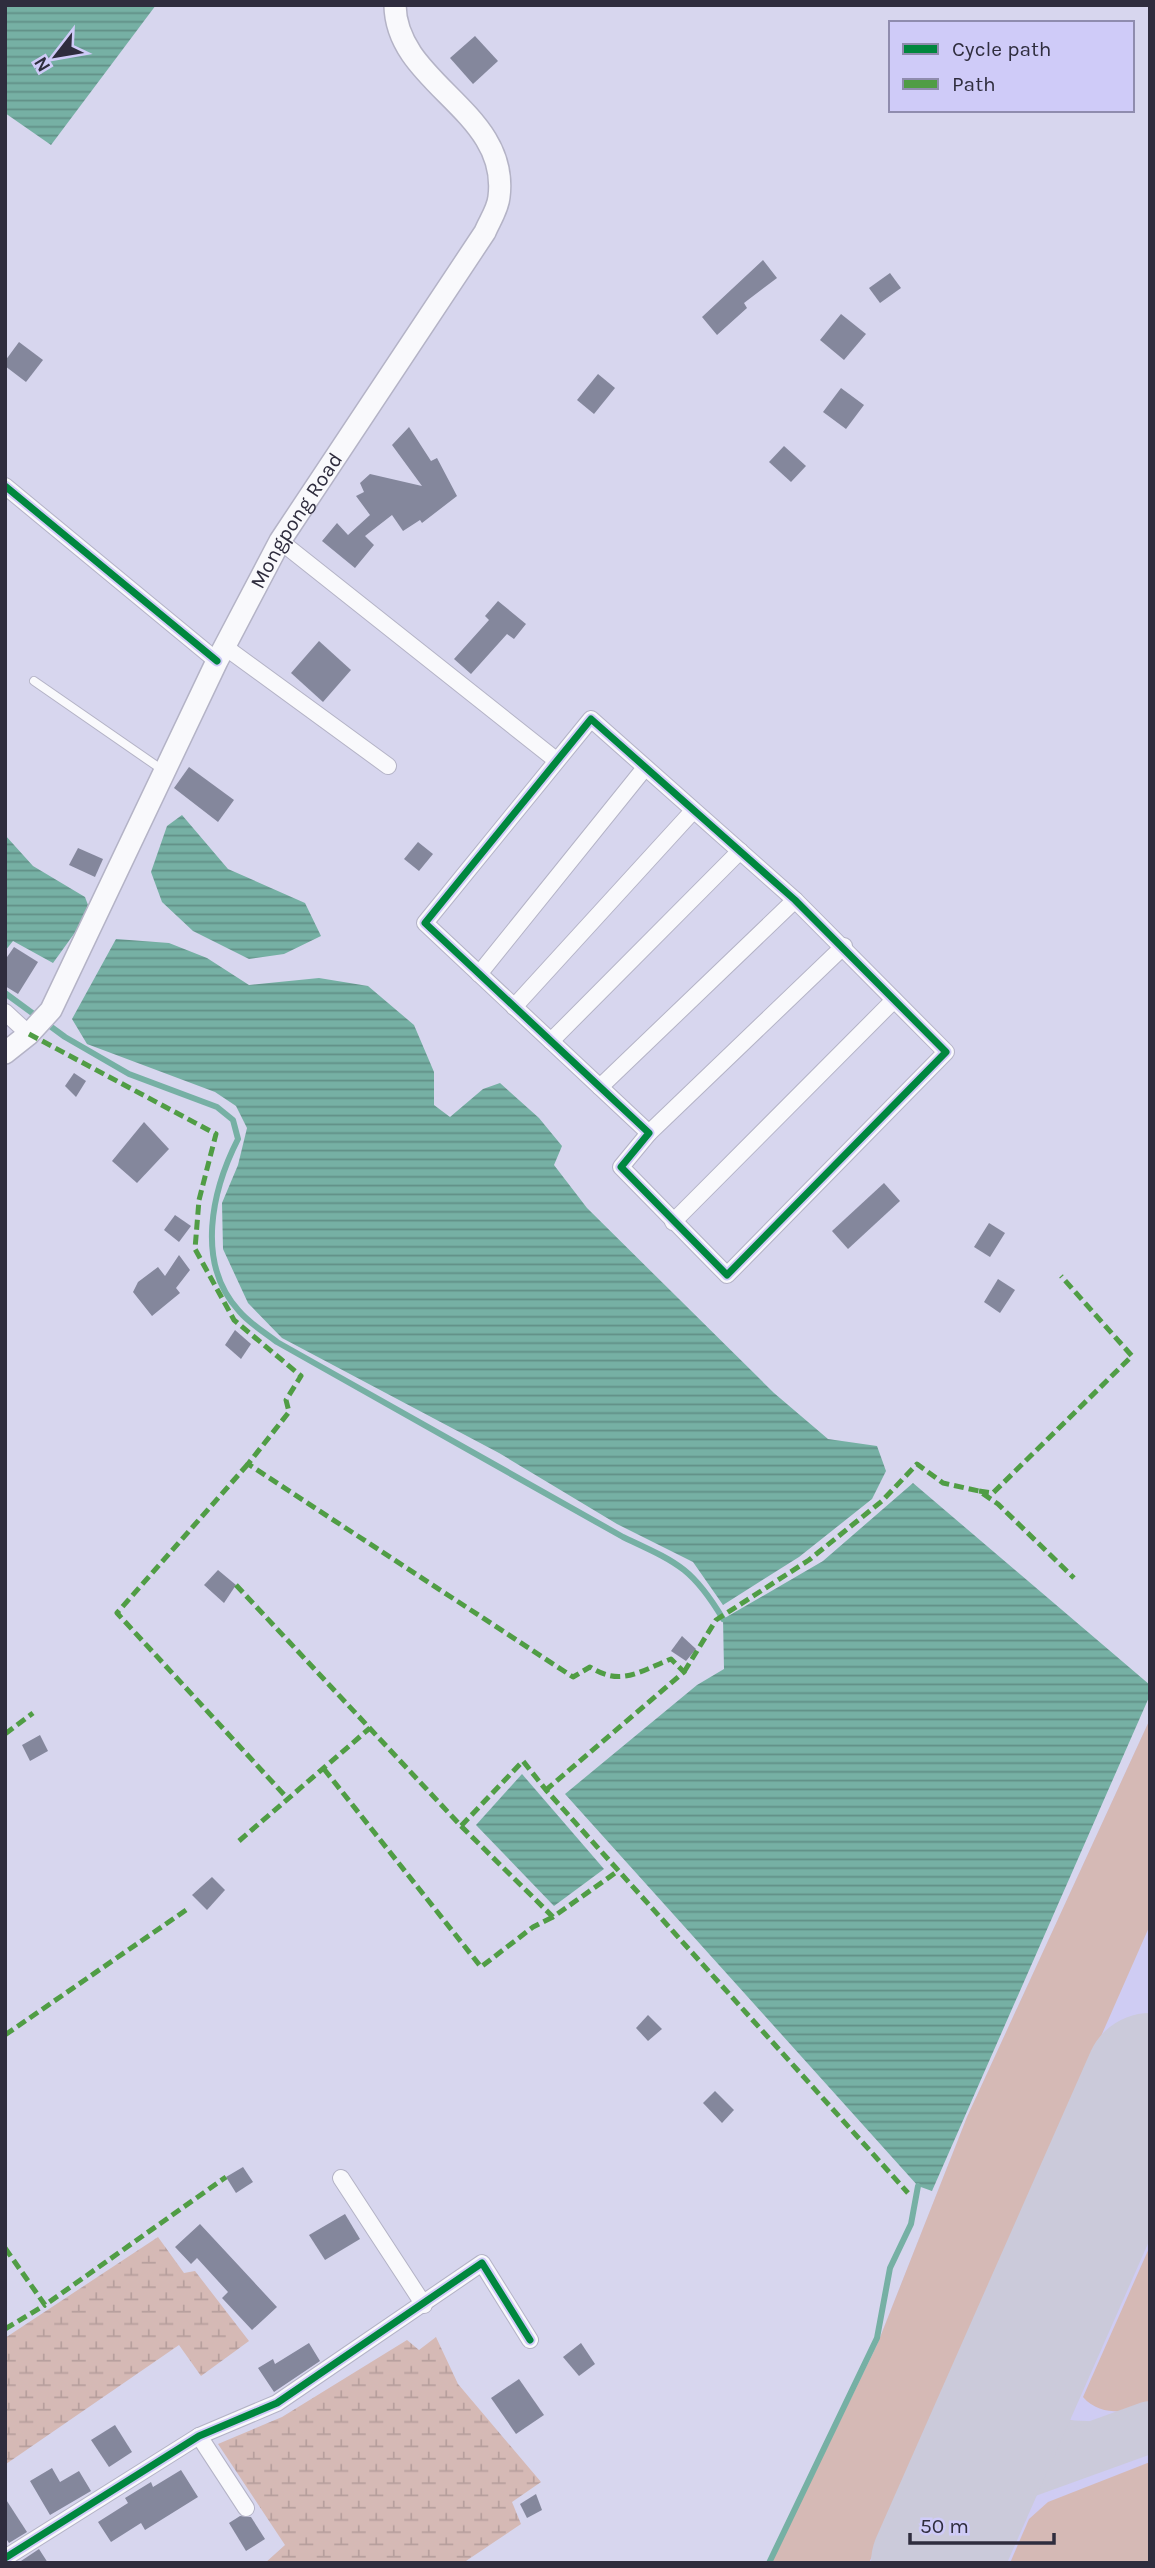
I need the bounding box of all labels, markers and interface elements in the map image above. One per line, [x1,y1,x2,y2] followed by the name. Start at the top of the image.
[21,21,91,91] north arrow
[889,21,1134,112] legend
[952,37,1052,61] text: Cycle path
[29,53,55,76] text: N
[952,72,996,96] text: Path
[245,448,347,593] street label: Mongpong Road
[910,2502,1054,2546] scale bar
[920,2514,969,2538] text: 50 m

